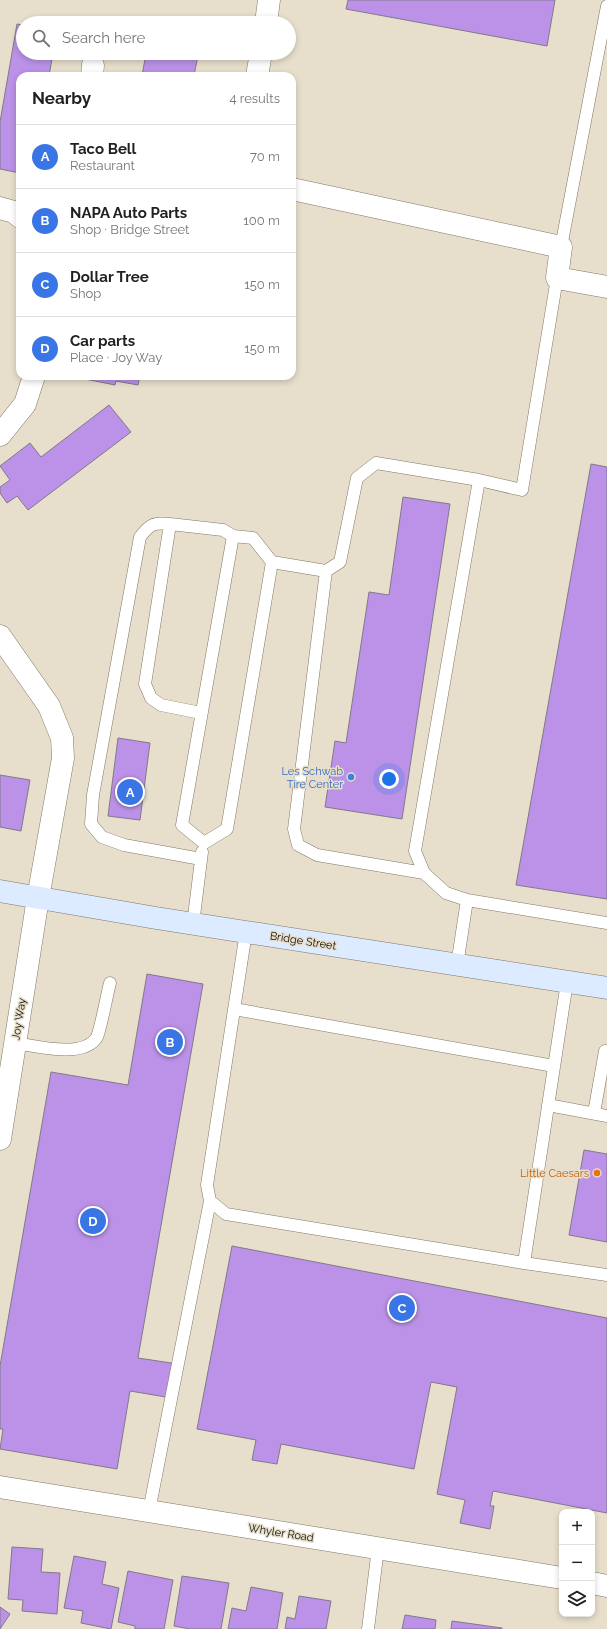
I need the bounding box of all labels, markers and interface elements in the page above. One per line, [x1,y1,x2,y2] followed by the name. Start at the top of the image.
[16,16,296,60] search box
[30,27,52,49] icon: search
[62,29,145,47] text: Search here
[32,88,91,108] text: Nearby
[229,91,280,106] text: 4 results
[70,140,136,158] text: Taco Bell
[41,149,49,164] text: A
[250,149,280,164] text: 70 m
[70,158,135,173] text: Restaurant
[70,204,187,222] text: NAPA Auto Parts
[41,213,49,228] text: B
[243,213,280,228] text: 100 m
[70,222,189,237] text: Shop · Bridge Street
[70,268,149,286] text: Dollar Tree
[41,277,49,292] text: C
[244,277,280,292] text: 150 m
[70,286,101,301] text: Shop
[70,332,135,350] text: Car parts
[40,341,50,356] text: D
[244,341,280,356] text: 150 m
[70,350,162,365] text: Place · Joy Way
[282,765,343,791] place label: Les Schwab Tire Center
[379,769,399,789] your location
[346,772,356,782] marker: Les Schwab Tire Center
[117,777,143,807] pin: A
[269,929,337,953] street label: Bridge Street
[9,997,29,1041] street label: Joy Way
[157,1027,183,1057] pin: B
[520,1167,589,1180] place label: Little Caesars
[592,1168,602,1178] marker: Little Caesars
[80,1206,106,1236] pin: D
[389,1293,415,1323] pin: C
[559,1509,595,1617] map controls
[559,1509,595,1545] button: +
[247,1521,315,1545] street label: Whyler Road
[559,1545,595,1581] button: −
[559,1581,595,1617] button: layers

